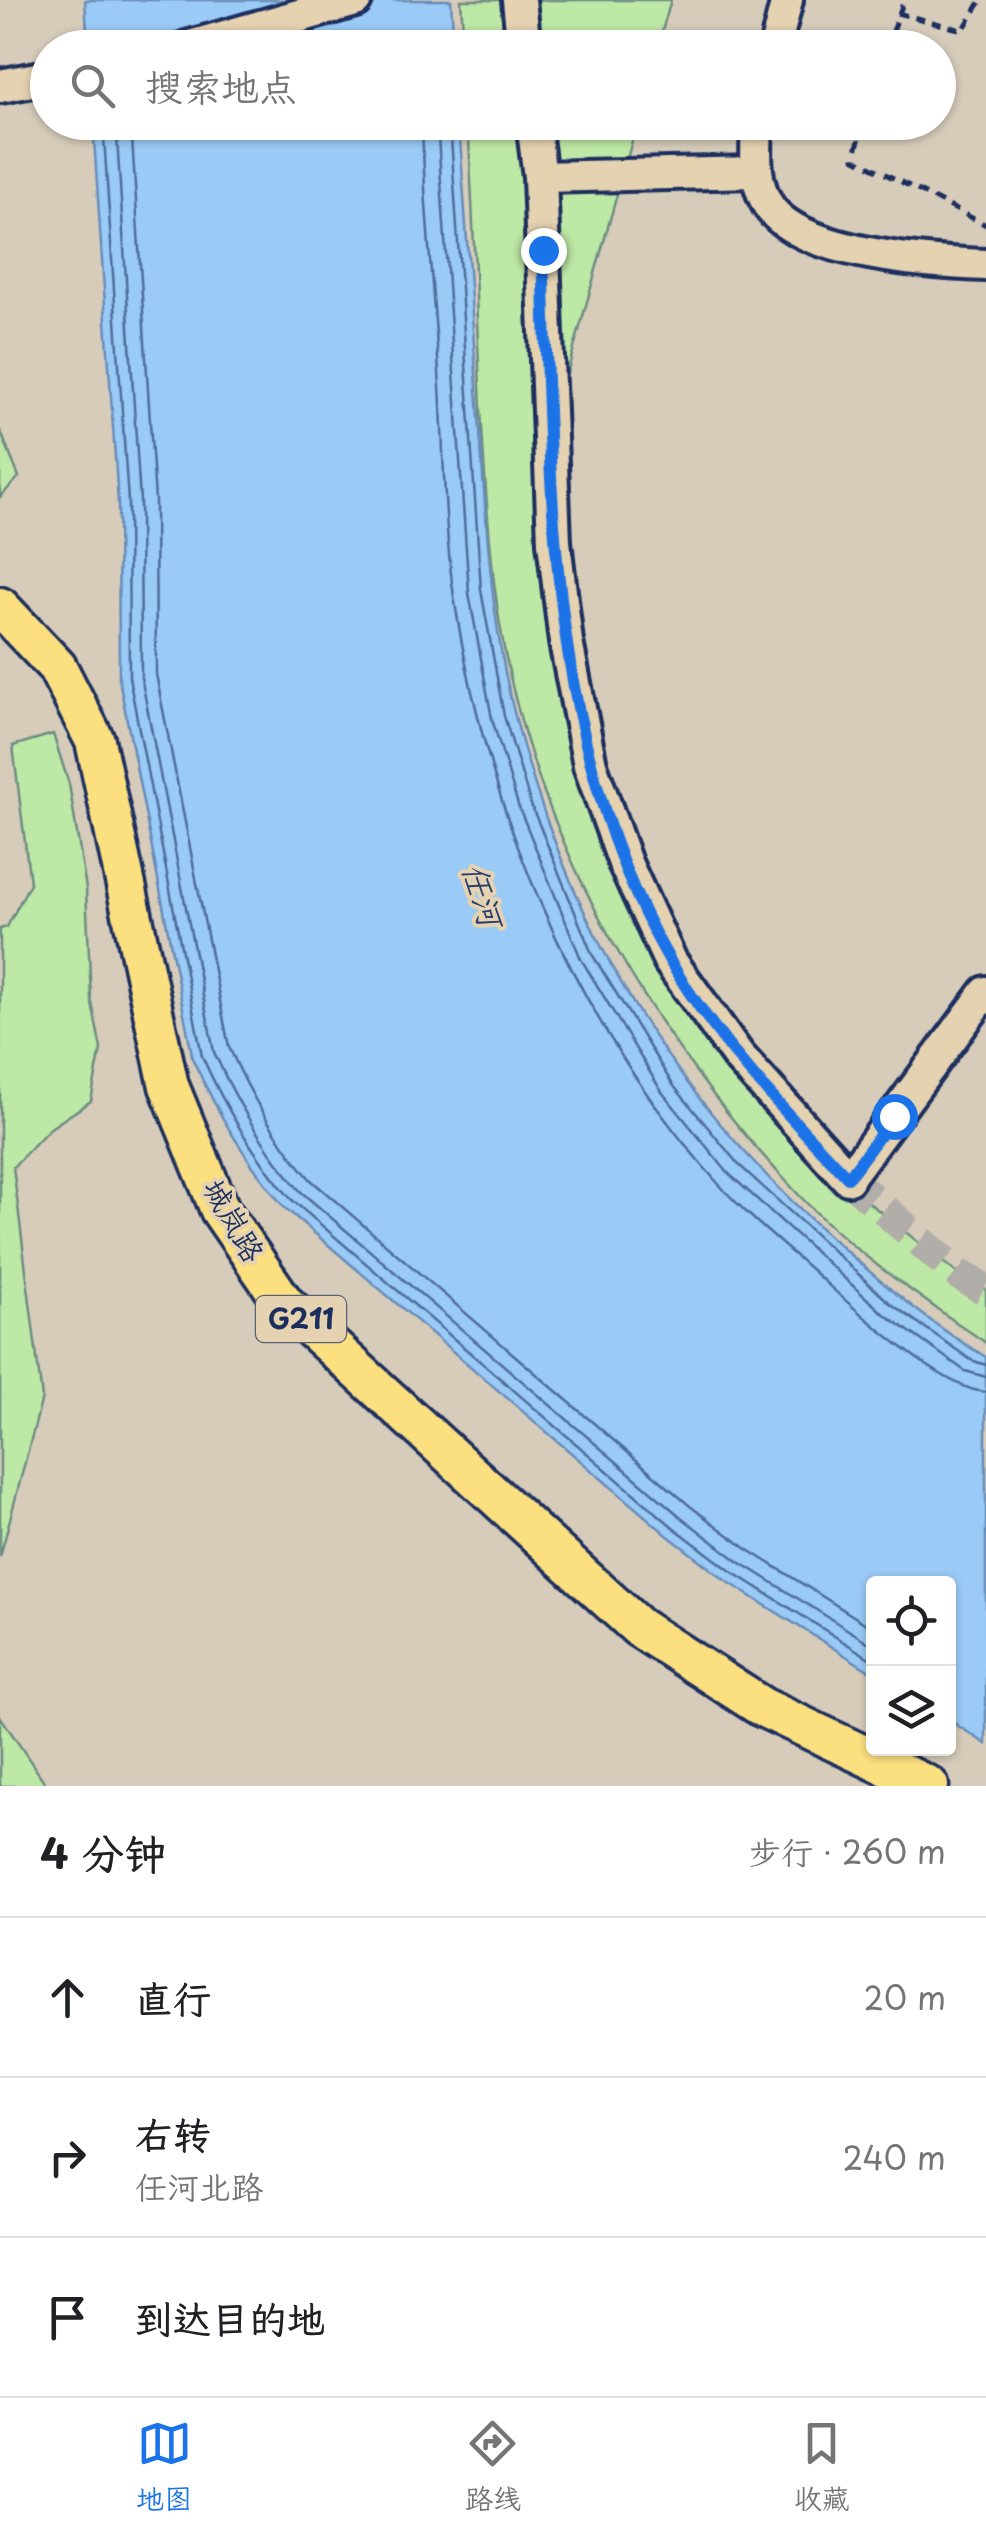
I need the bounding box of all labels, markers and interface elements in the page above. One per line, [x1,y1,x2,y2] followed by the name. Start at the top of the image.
[30,30,956,140] search box
[145,57,297,114] text: 搜索地点
[65,58,120,113] icon: search
[521,228,567,274] route end
[452,857,518,937] water label: 任河
[872,1094,918,1140] route start
[193,1170,277,1270] street label: 城岚路
[256,1296,346,1342] road number: G211
[866,1576,956,1756] map controls
[866,1576,956,1666] button: locate
[866,1666,956,1756] button: layers
[40,1820,166,1883] text: 4 分钟
[749,1827,946,1875] text: 步行 · 260 m
[135,1969,211,2026] text: 直行
[40,1970,95,2025] icon: ahead
[864,1973,946,2021] text: 20 m
[135,2105,211,2162] text: 右转
[40,2130,95,2185] icon: right
[843,2133,946,2181] text: 240 m
[135,2162,263,2210] text: 任河北路
[135,2289,325,2346] text: 到达目的地
[40,2290,95,2345] icon: arrive
[136,2416,192,2519] tab: 地图
[465,2416,521,2519] tab: 路线
[794,2416,850,2519] tab: 收藏

